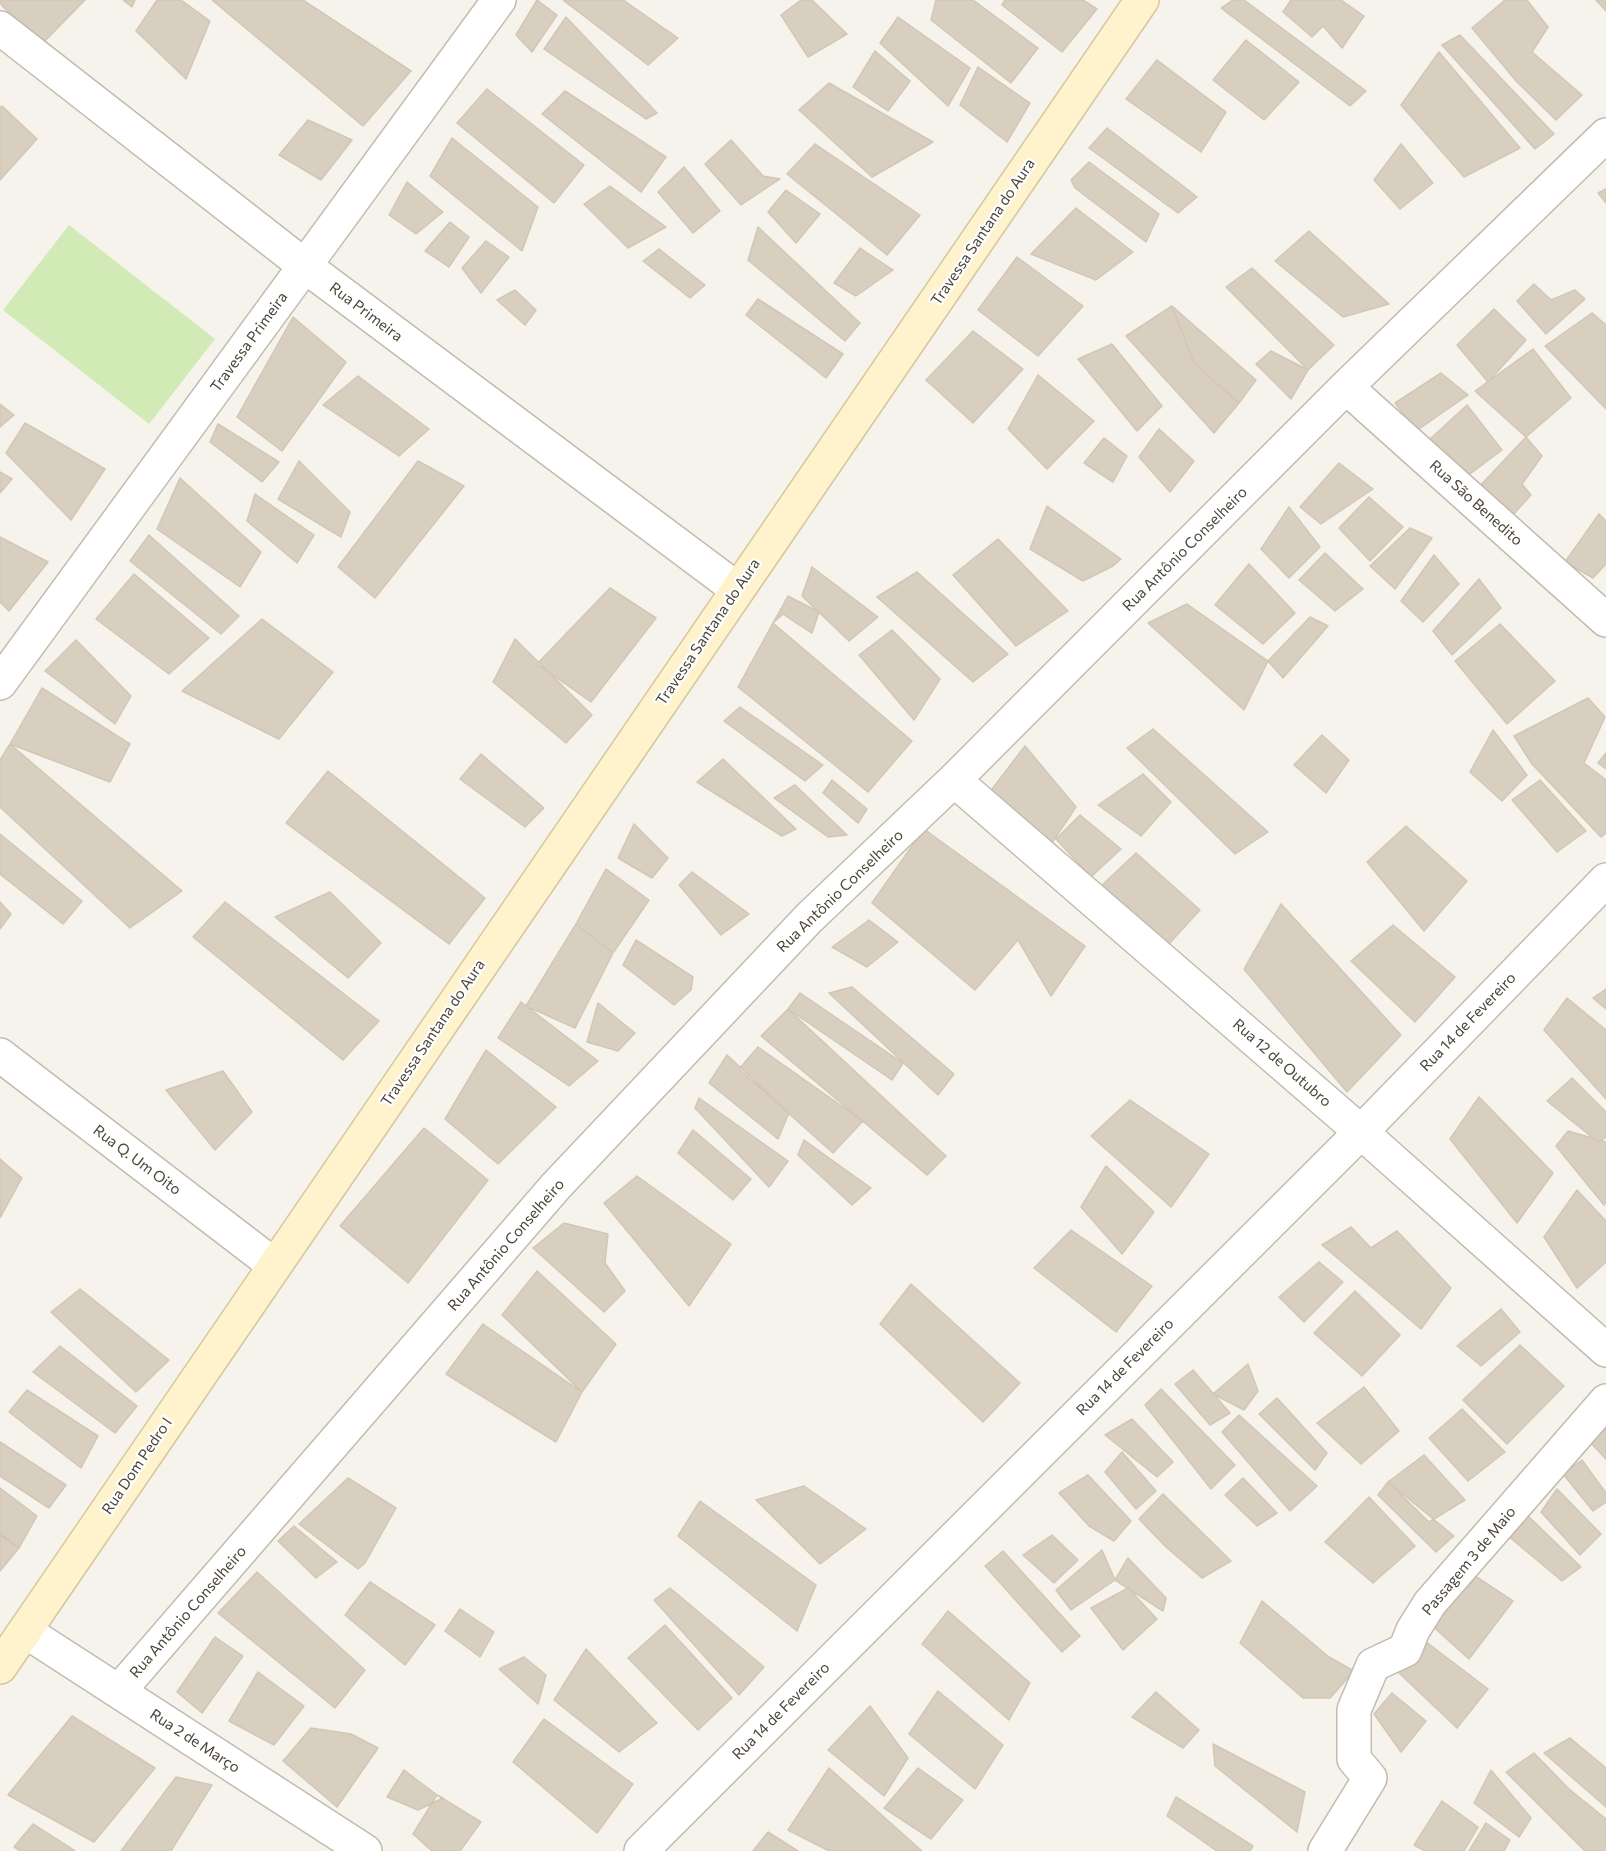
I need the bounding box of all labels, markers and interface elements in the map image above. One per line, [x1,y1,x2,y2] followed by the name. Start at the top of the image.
[927,155,1039,309] street label: Travessa Santana do Aura
[326,279,406,345] street label: Rua Primeira
[207,288,291,396] street label: Travessa Primeira
[1426,456,1526,550] street label: Rua São Benedito
[1119,483,1251,615] street label: Rua Antônio Conselheiro
[652,555,764,709] street label: Travessa Santana do Aura
[773,826,907,956] street label: Rua Antônio Conselheiro
[377,956,489,1110] street label: Travessa Santana do Aura
[1416,969,1520,1075] street label: Rua 14 de Fevereiro
[1229,1015,1335,1111] street label: Rua 12 de Outubro
[90,1121,184,1199] street label: Rua Q. Um Oito
[444,1175,568,1315] street label: Rua Antônio Conselheiro
[1073,1315,1177,1419] street label: Rua 14 de Fevereiro
[98,1414,176,1518] street label: Rua Dom Pedro I
[1418,1503,1520,1619] street label: Passagem 3 de Maio
[126,1542,250,1682] street label: Rua Antônio Conselheiro
[729,1659,833,1763] street label: Rua 14 de Fevereiro
[147,1705,243,1777] street label: Rua 2 de Março

